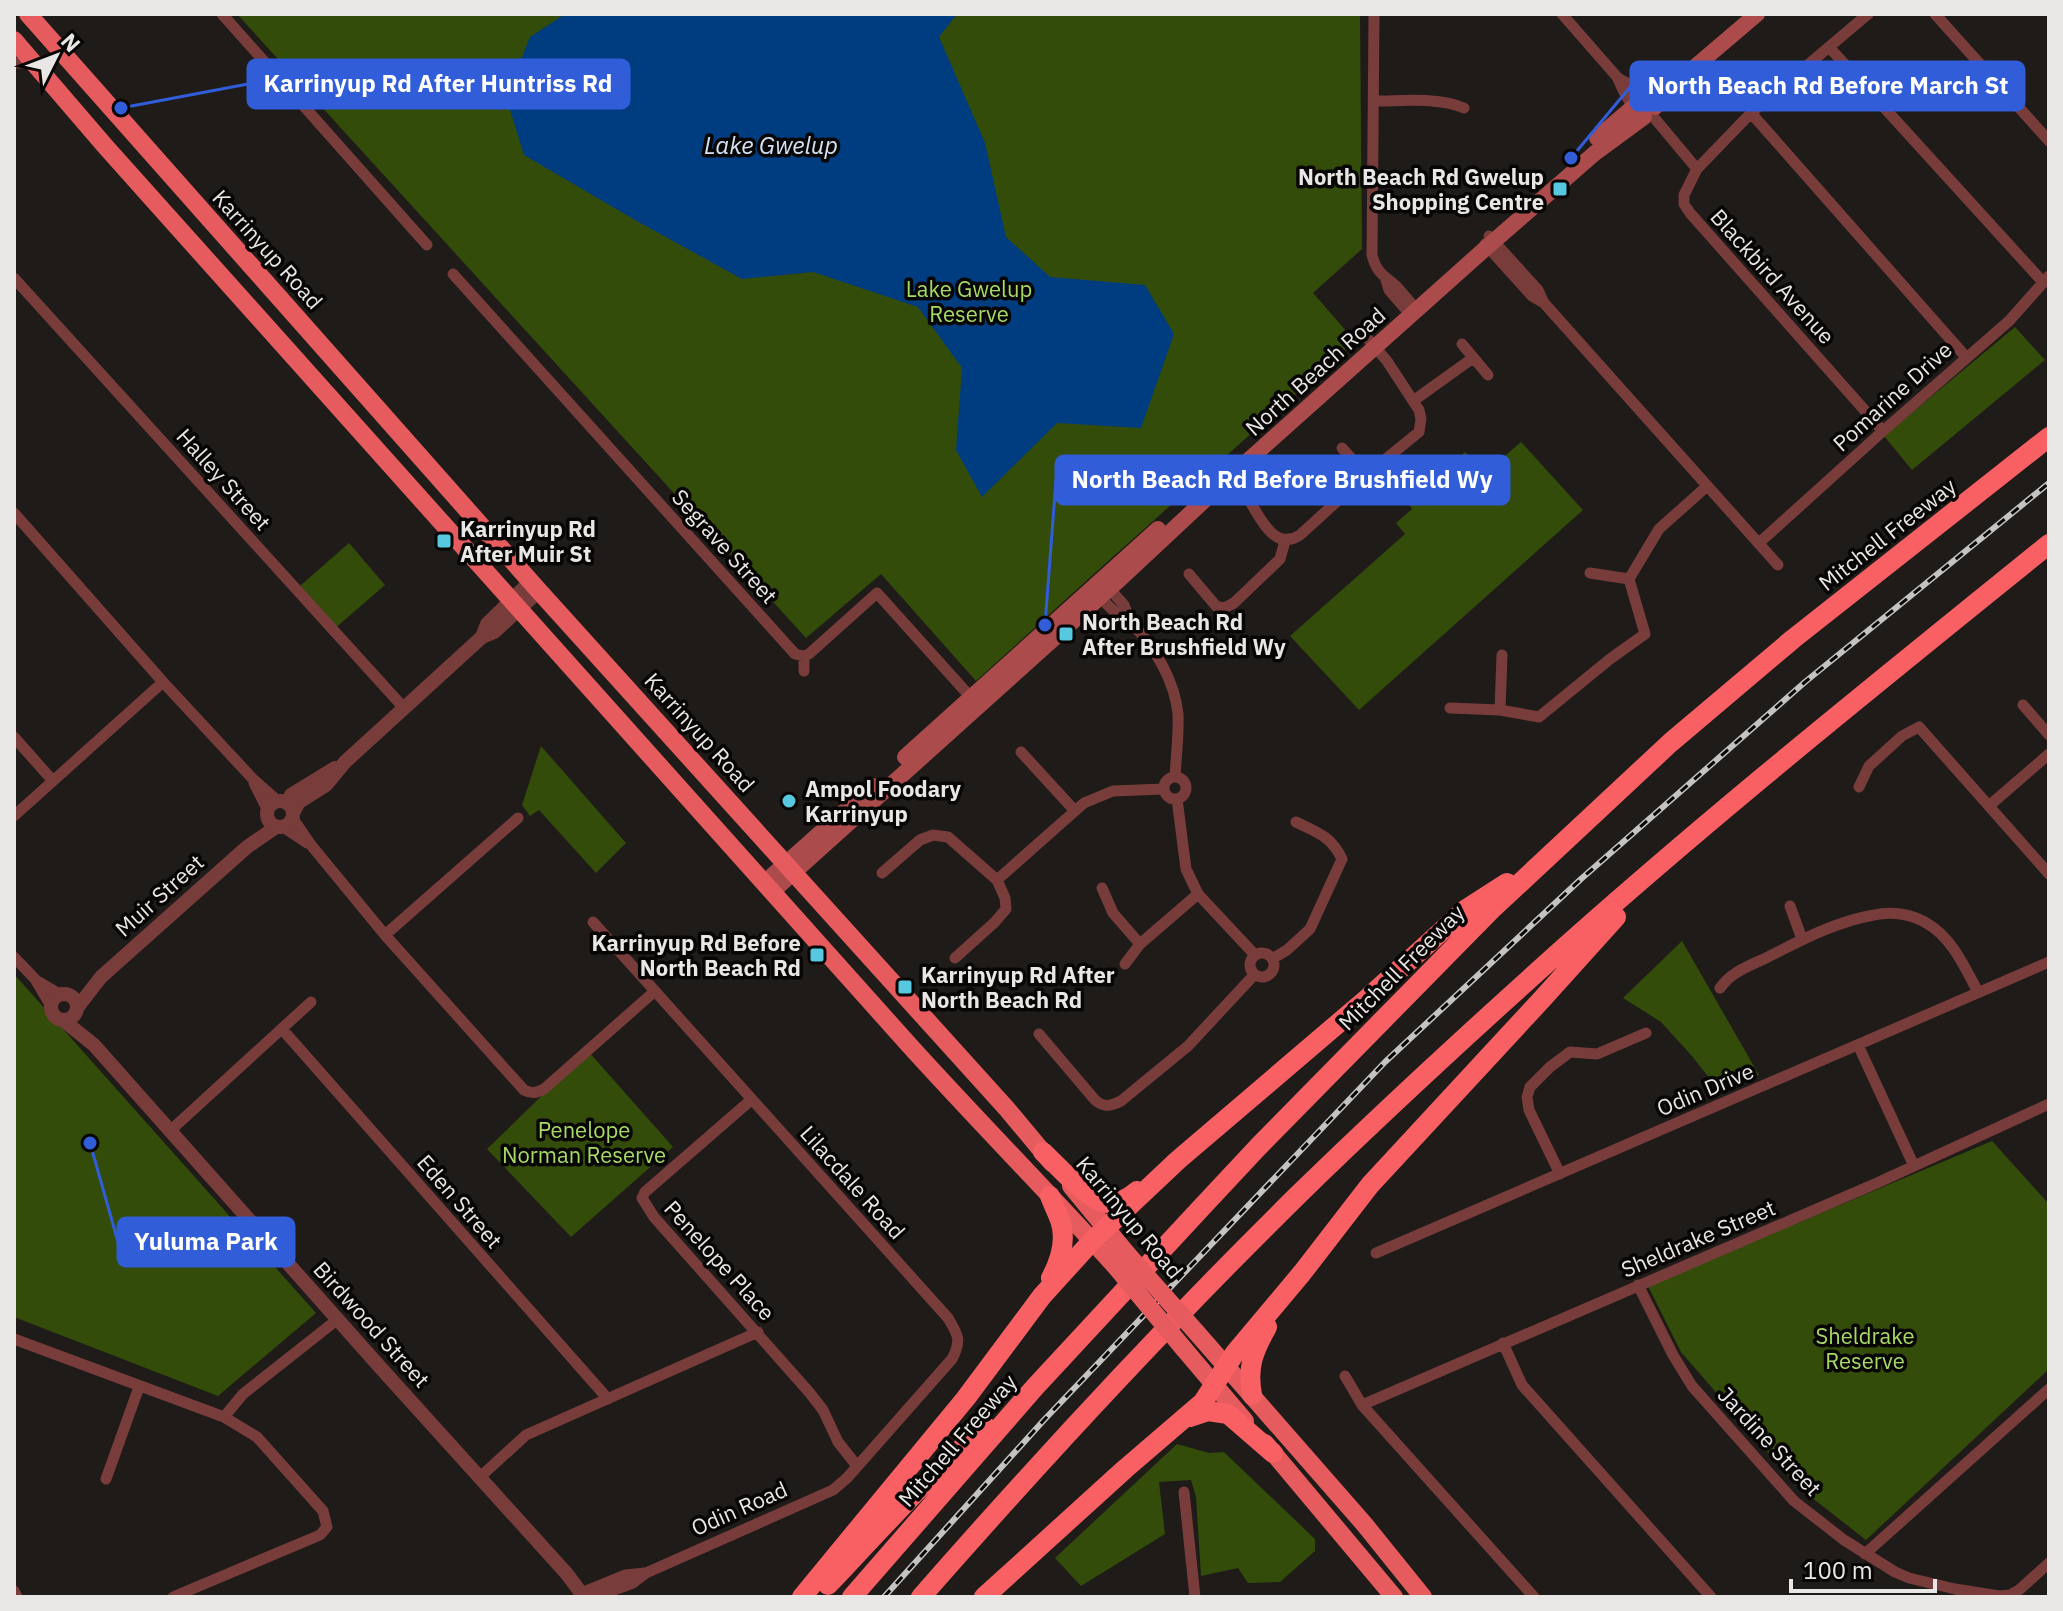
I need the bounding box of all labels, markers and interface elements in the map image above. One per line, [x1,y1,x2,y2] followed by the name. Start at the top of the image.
[16,16,96,96] north arrow
[55,27,87,58] text: N
[248,60,629,108] callout: Karrinyup Rd After Huntriss Rd
[1631,62,2024,110] callout: North Beach Rd Before March St
[264,67,612,99] text: Karrinyup Rd After Huntriss Rd
[1647,69,2009,101] text: North Beach Rd Before March St
[704,129,838,161] water label: Lake Gwelup
[1298,162,1544,216] place label: North Beach Rd Gwelup Shopping Centre
[1551,180,1569,198] marker: North Beach Rd Gwelup Shopping Centre
[207,183,329,315] street label: Karrinyup Road
[1705,202,1841,350] street label: Blackbird Avenue
[906,274,1032,328] park label: Lake Gwelup Reserve
[1239,300,1391,442] street label: North Beach Road
[1826,335,1958,457] street label: Pomarine Drive
[171,422,277,536] street label: Halley Street
[1056,456,1509,504] callout: North Beach Rd Before Brushfield Wy
[1072,463,1493,495] text: North Beach Rd Before Brushfield Wy
[1812,471,1962,597] street label: Mitchell Freeway
[666,483,784,609] street label: Segrave Street
[460,514,596,568] place label: Karrinyup Rd After Muir St
[435,532,453,550] marker: Karrinyup Rd After Muir St
[1082,607,1286,661] place label: North Beach Rd After Brushfield Wy
[1057,625,1075,643] marker: North Beach Rd After Brushfield Wy
[639,666,761,798] street label: Karrinyup Road
[805,774,961,828] place label: Ampol Foodary Karrinyup
[780,792,798,810] marker: Ampol Foodary Karrinyup
[109,848,209,942] street label: Muir Street
[1332,898,1470,1036] street label: Mitchell Freeway
[591,928,801,982] place label: Karrinyup Rd Before North Beach Rd
[808,946,826,964] marker: Karrinyup Rd Before North Beach Rd
[921,960,1115,1014] place label: Karrinyup Rd After North Beach Rd
[896,978,914,996] marker: Karrinyup Rd After North Beach Rd
[1652,1056,1758,1122] street label: Odin Drive
[502,1115,666,1169] park label: Penelope Norman Reserve
[794,1119,912,1245] street label: Lilacdale Road
[411,1148,509,1254] street label: Eden Street
[1070,1150,1190,1284] street label: Karrinyup Road
[1617,1192,1779,1284] street label: Sheldrake Street
[658,1194,782,1326] street label: Penelope Place
[118,1218,294,1266] callout: Yuluma Park
[134,1225,278,1257] text: Yuluma Park
[308,1255,436,1393] street label: Birdwood Street
[1815,1321,1915,1375] park label: Sheldrake Reserve
[891,1368,1023,1512] street label: Mitchell Freeway
[1712,1380,1828,1502] street label: Jardine Street
[686,1474,792,1542] street label: Odin Road
[1791,1543,1935,1593] scale bar
[1803,1554,1873,1586] text: 100 m

